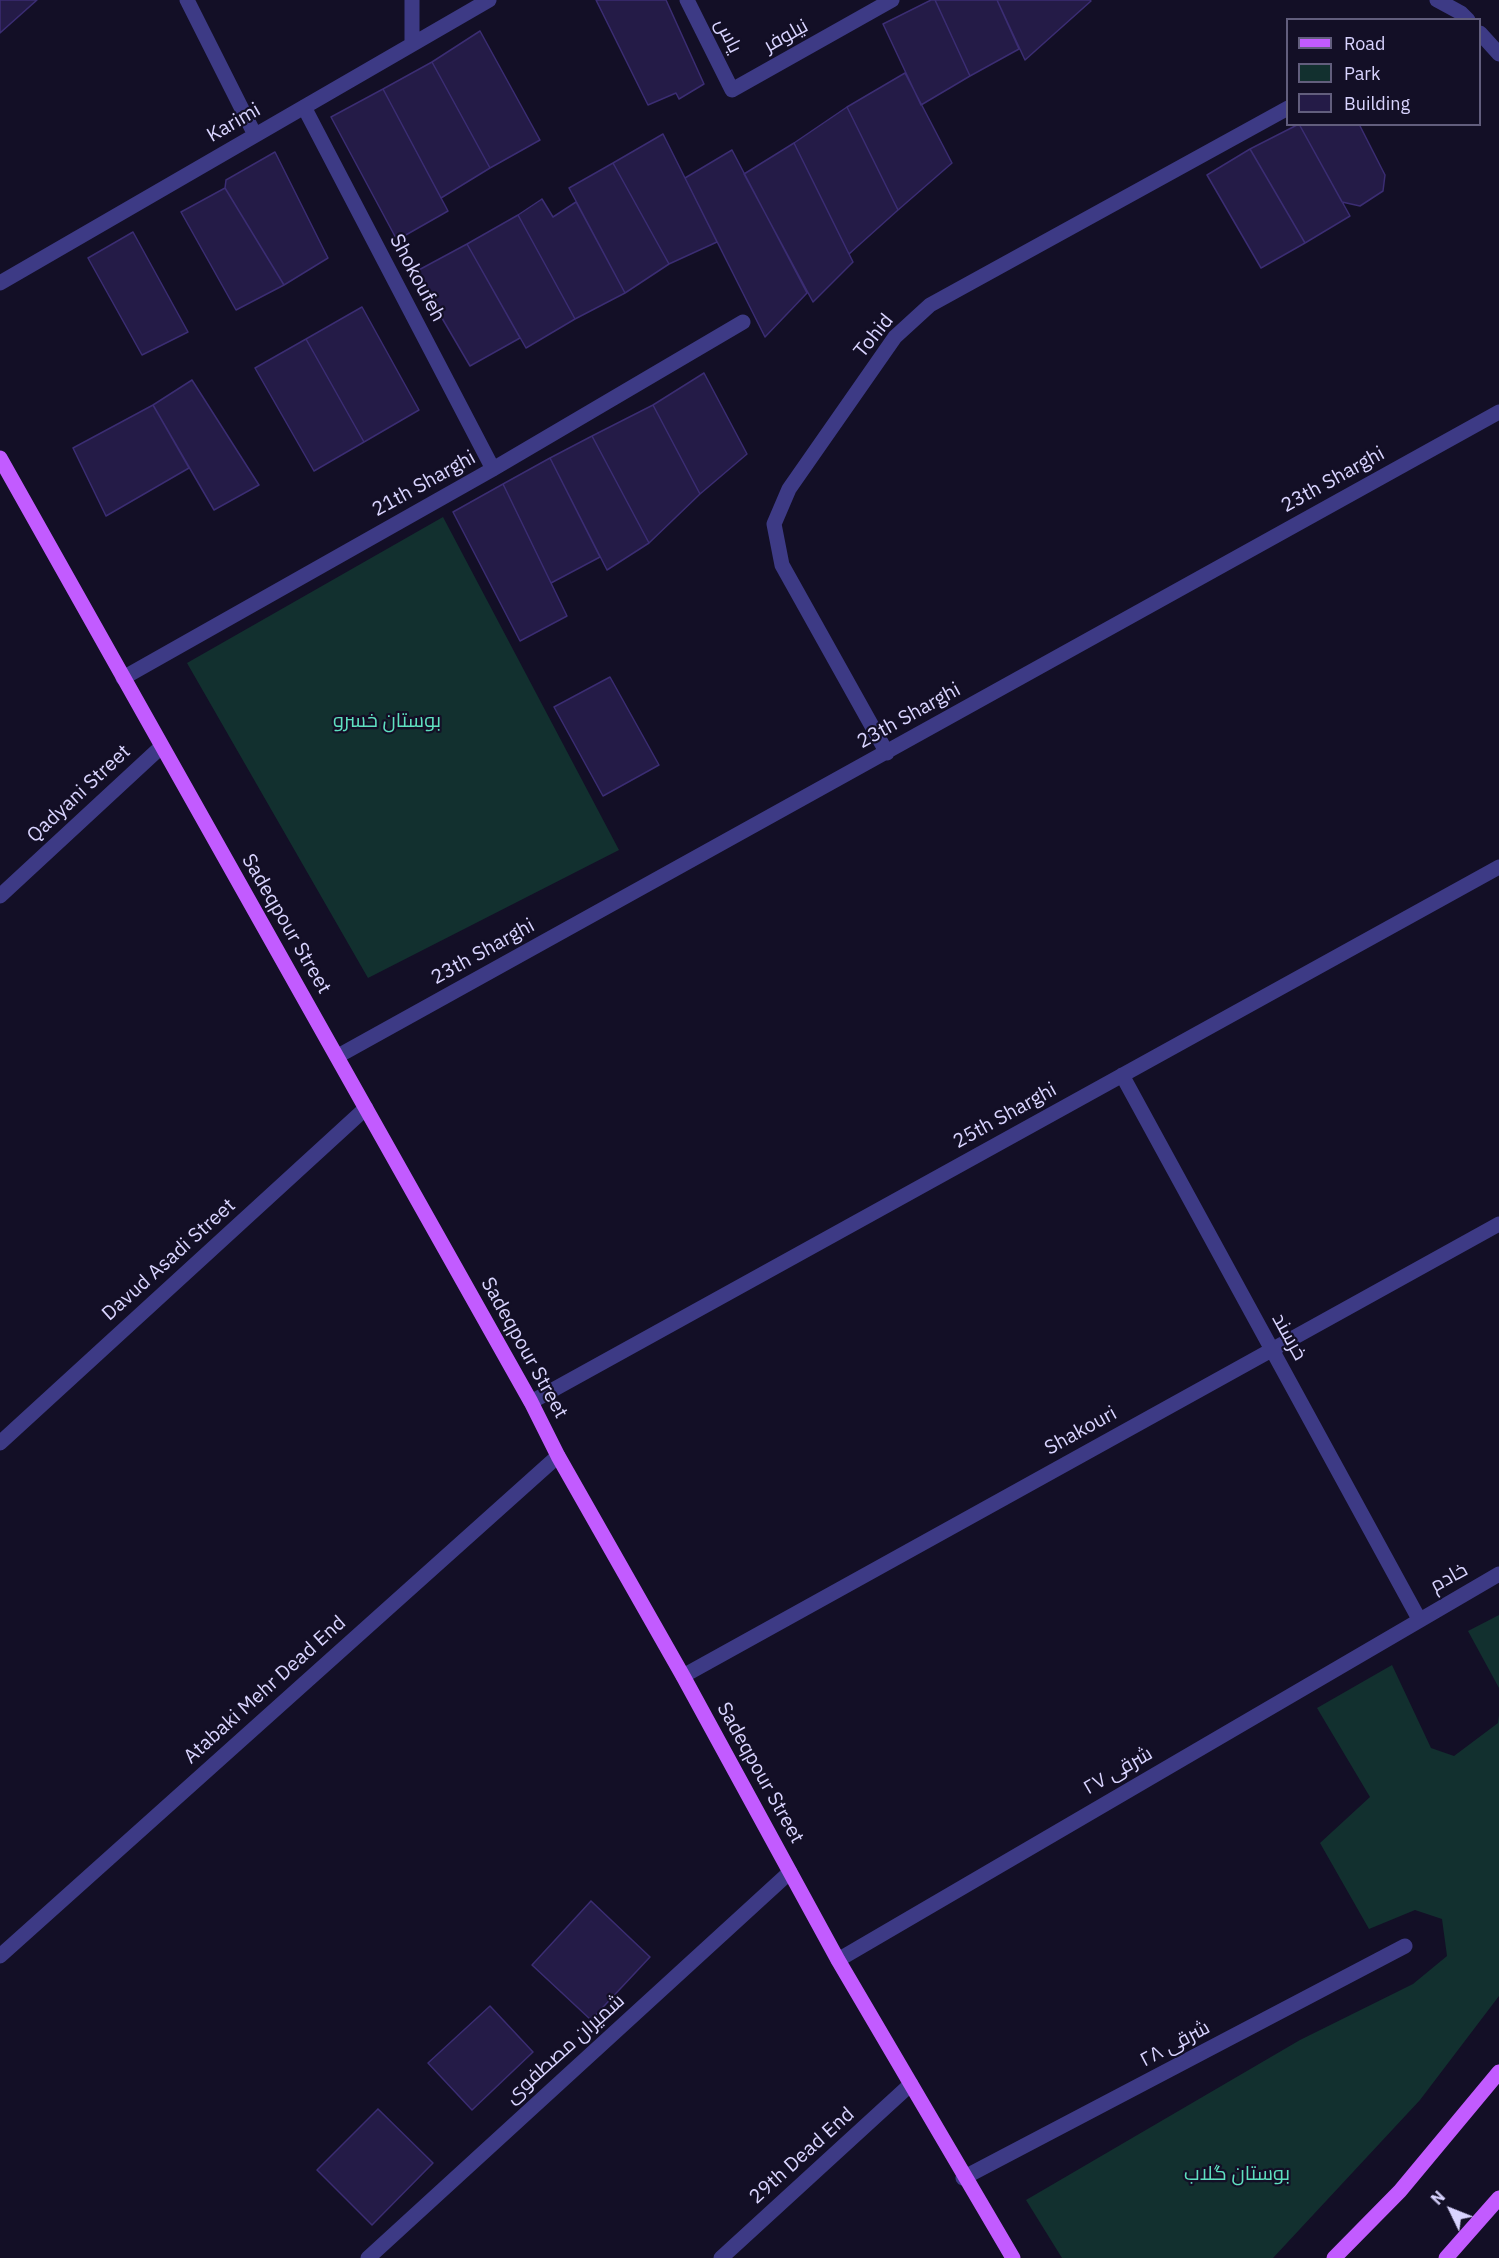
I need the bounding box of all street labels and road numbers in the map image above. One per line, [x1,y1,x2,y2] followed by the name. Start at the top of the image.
[760,14,812,58] street label: نیلوفر
[709,15,747,57] street label: یاس
[203,98,265,148] street label: Karimi
[384,230,450,326] street label: Shokoufeh
[849,309,899,363] street label: Tohid
[1277,442,1389,518] street label: 23th Sharghi
[368,446,480,522] street label: 21th Sharghi
[853,678,965,754] street label: 23th Sharghi
[22,740,136,848] street label: Qadyani Street
[236,850,336,998] street label: Sadeqpour Street
[427,914,539,990] street label: 23th Sharghi
[949,1078,1061,1154] street label: 25th Sharghi
[97,1194,241,1326] street label: Davud Asadi Street
[475,1273,573,1423] street label: Sadeqpour Street
[1266,1309,1312,1365] street label: خرسند
[1041,1401,1121,1461] street label: Shakouri
[1426,1558,1472,1598] street label: خادم
[179,1611,351,1769] street label: Atabaki Mehr Dead End
[711,1698,809,1848] street label: Sadeqpour Street
[1079,1742,1157,1800] street label: ۲۷ شرقی
[500,1989,630,2109] street label: شمیران مصطفوی
[1136,2016,1214,2072] street label: ۲۸ شرقی
[745,2103,859,2209] street label: 29th Dead End

